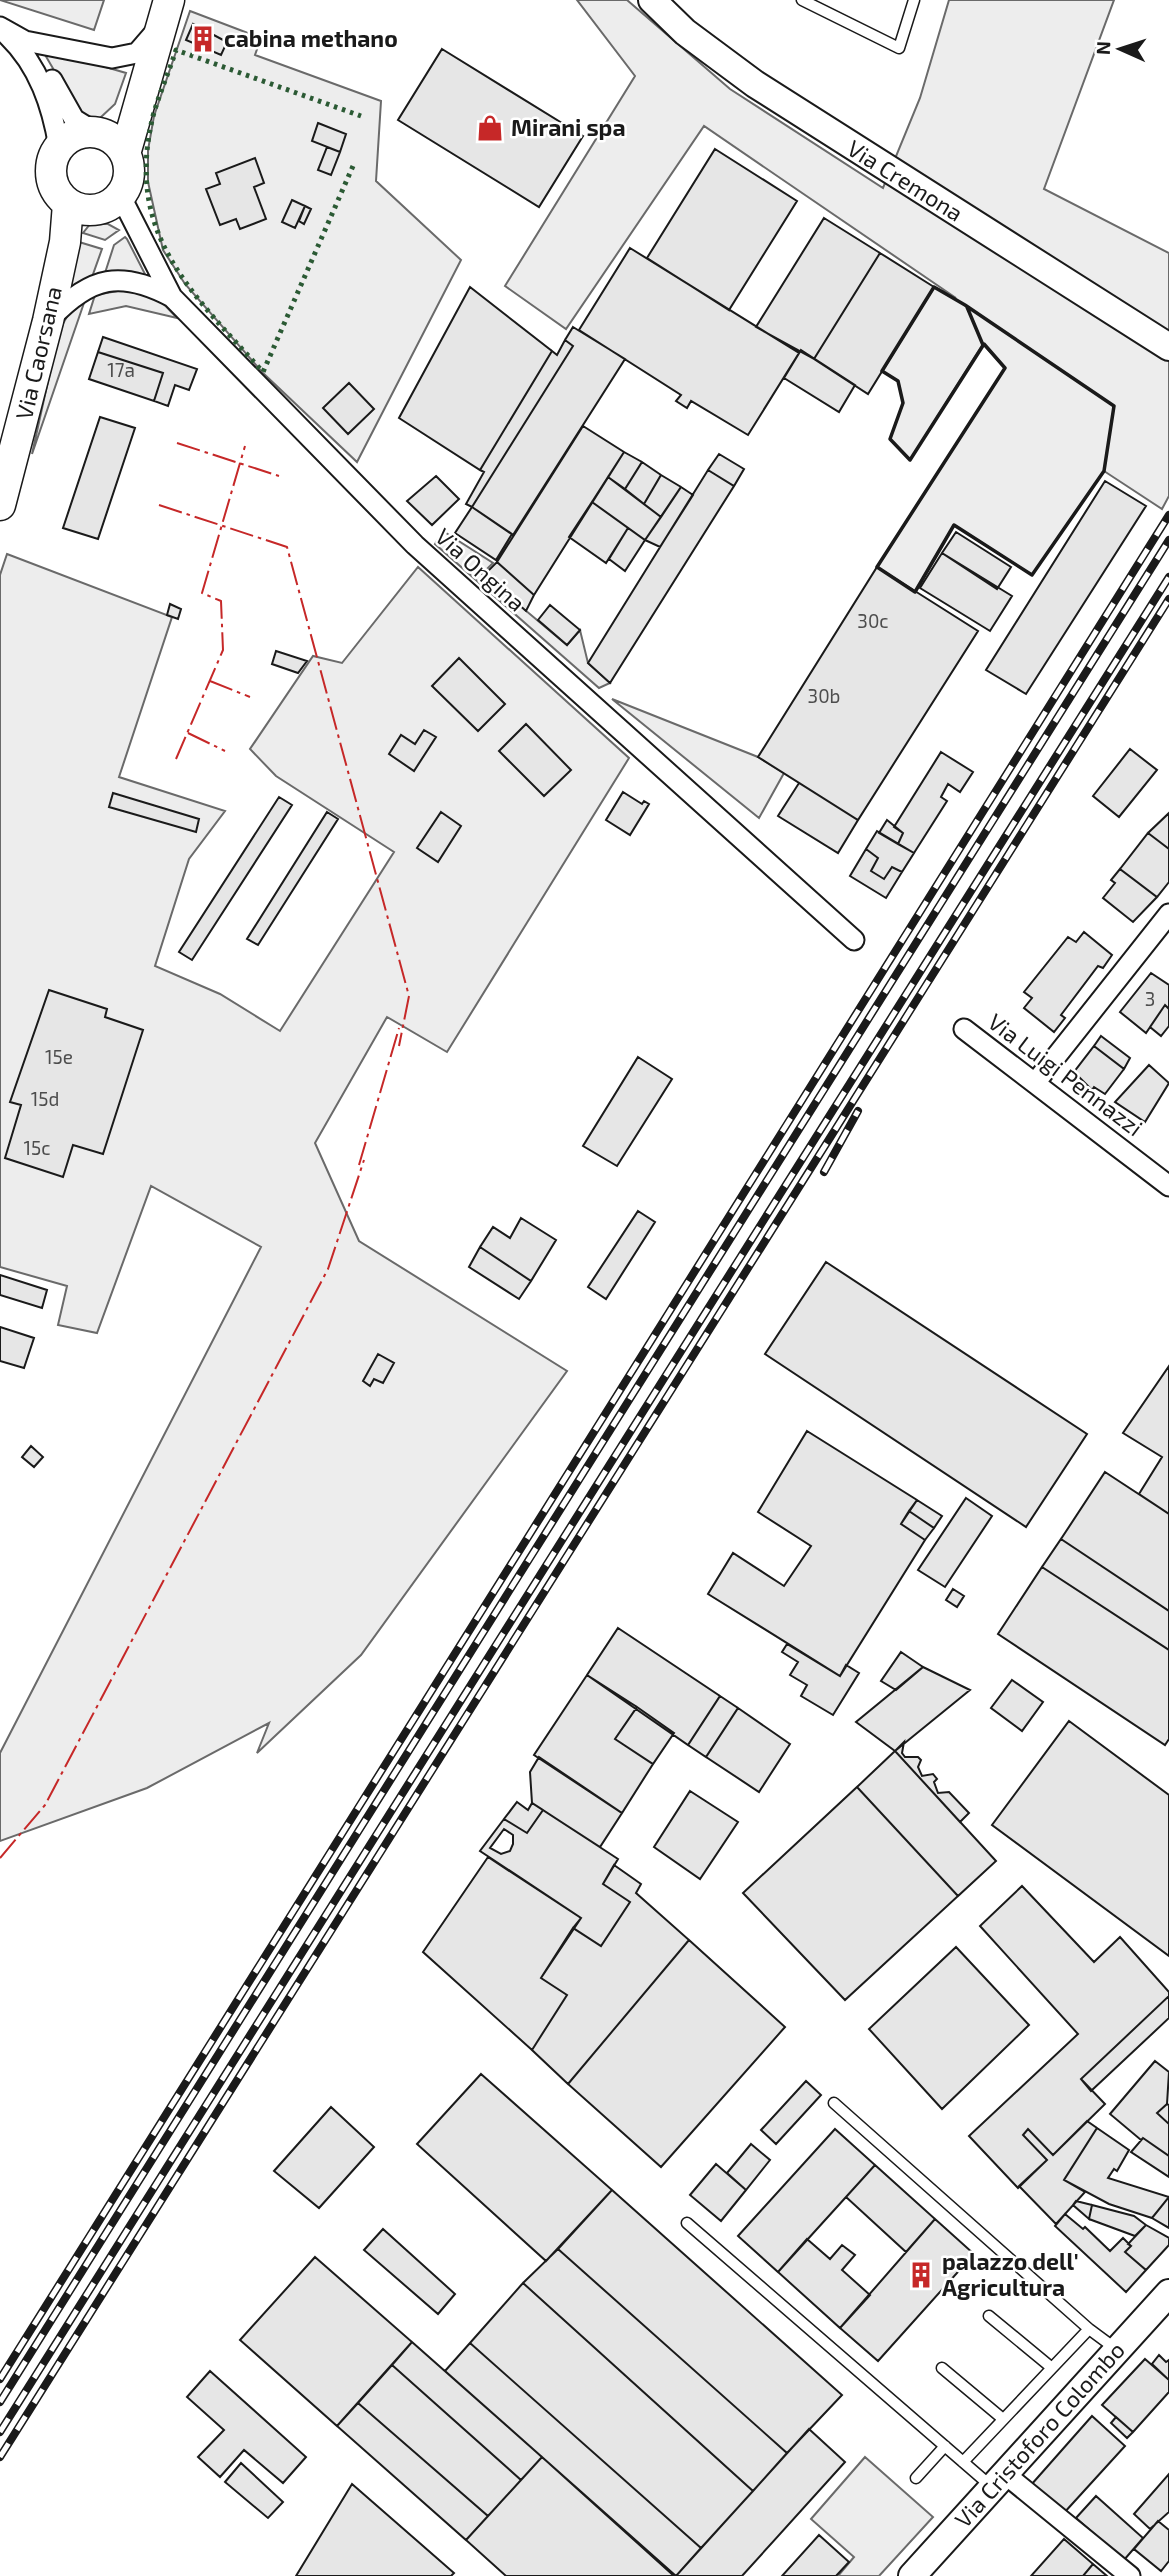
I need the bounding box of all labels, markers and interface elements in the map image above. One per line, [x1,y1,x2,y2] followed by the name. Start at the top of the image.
[1085,14,1155,84] north arrow
[188,24,218,54] building icon: cabina methano
[224,24,398,52] place label: cabina methano
[1091,41,1114,56] text: N
[475,113,505,143] shop icon: Mirani spa
[511,113,626,141] place label: Mirani spa
[843,134,969,227] street label: Via Cremona
[9,283,67,422] street label: Via Caorsana
[107,358,135,381] house number: 17a
[430,522,531,617] street label: Via Ongina
[857,609,889,632] house number: 30c
[808,684,840,707] house number: 30b
[1145,987,1155,1010] house number: 3
[983,1007,1148,1141] street label: Via Luigi Pennazzi
[45,1045,73,1068] house number: 15e
[31,1087,59,1110] house number: 15d
[23,1136,51,1159] house number: 15c
[942,2247,1079,2301] place label: palazzo dell' Agricultura
[906,2260,936,2290] building icon: palazzo dell' Agricultura
[949,2336,1130,2533] street label: Via Cristoforo Colombo

